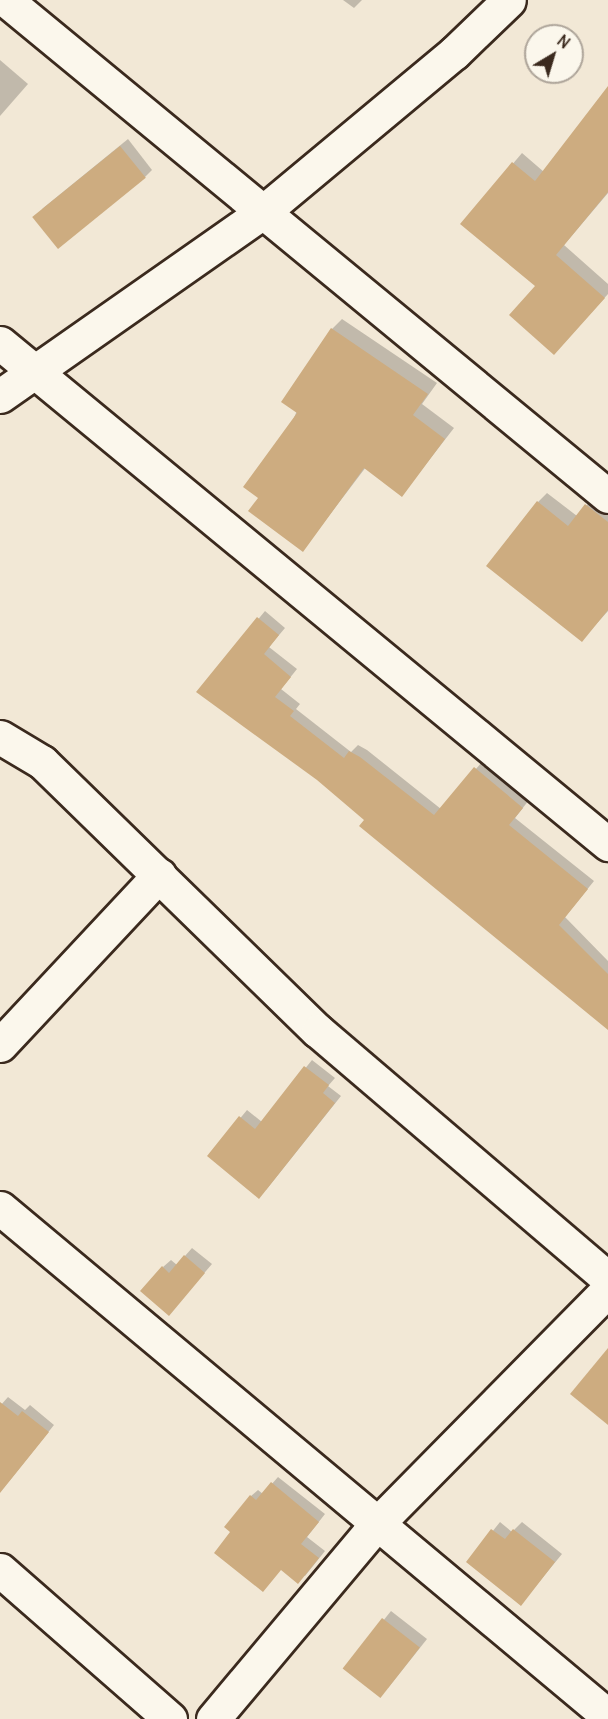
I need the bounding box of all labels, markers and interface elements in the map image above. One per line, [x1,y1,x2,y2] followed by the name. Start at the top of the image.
[524,24,584,84] north arrow
[553,30,574,53] text: N

